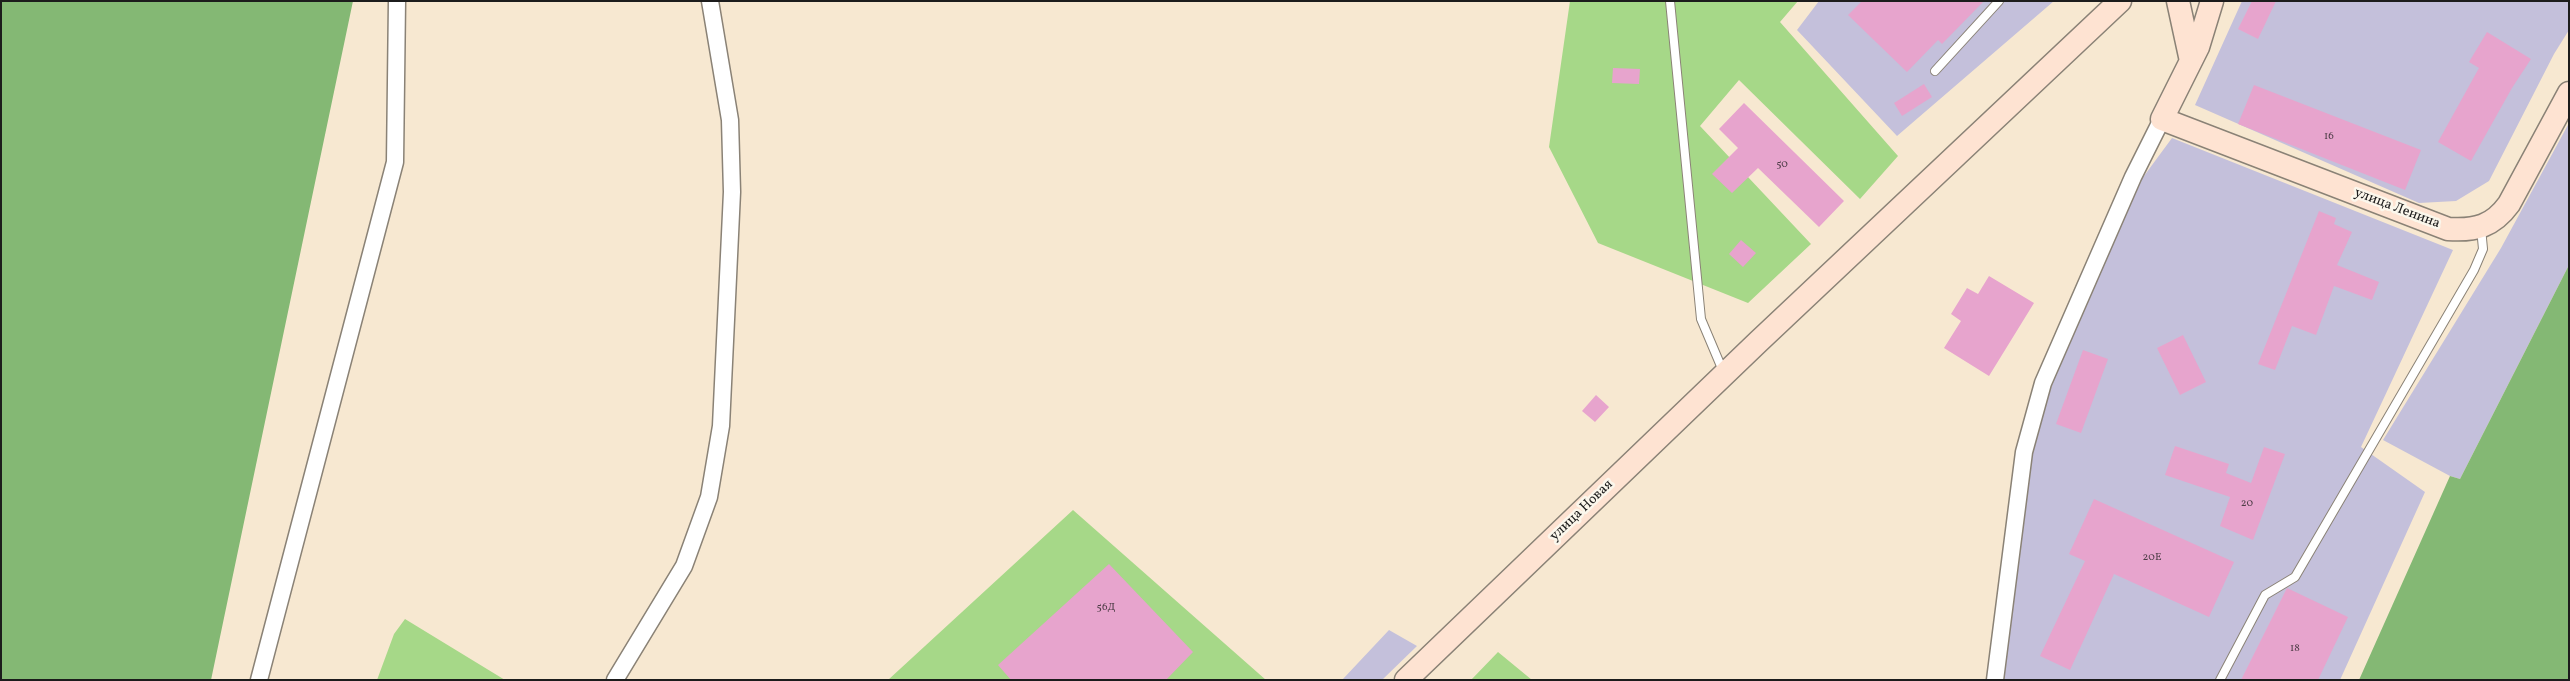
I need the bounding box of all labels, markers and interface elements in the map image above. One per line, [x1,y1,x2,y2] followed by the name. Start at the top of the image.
[2324,130,2334,144] house number: 16
[1776,158,1788,172] house number: 50
[2352,185,2442,233] street label: улица Ленина
[1547,477,1617,545] street label: улица Новая
[2241,497,2253,511] house number: 20
[2142,551,2162,565] house number: 20Е
[1097,601,1115,615] house number: 56Д
[2290,642,2300,656] house number: 18

